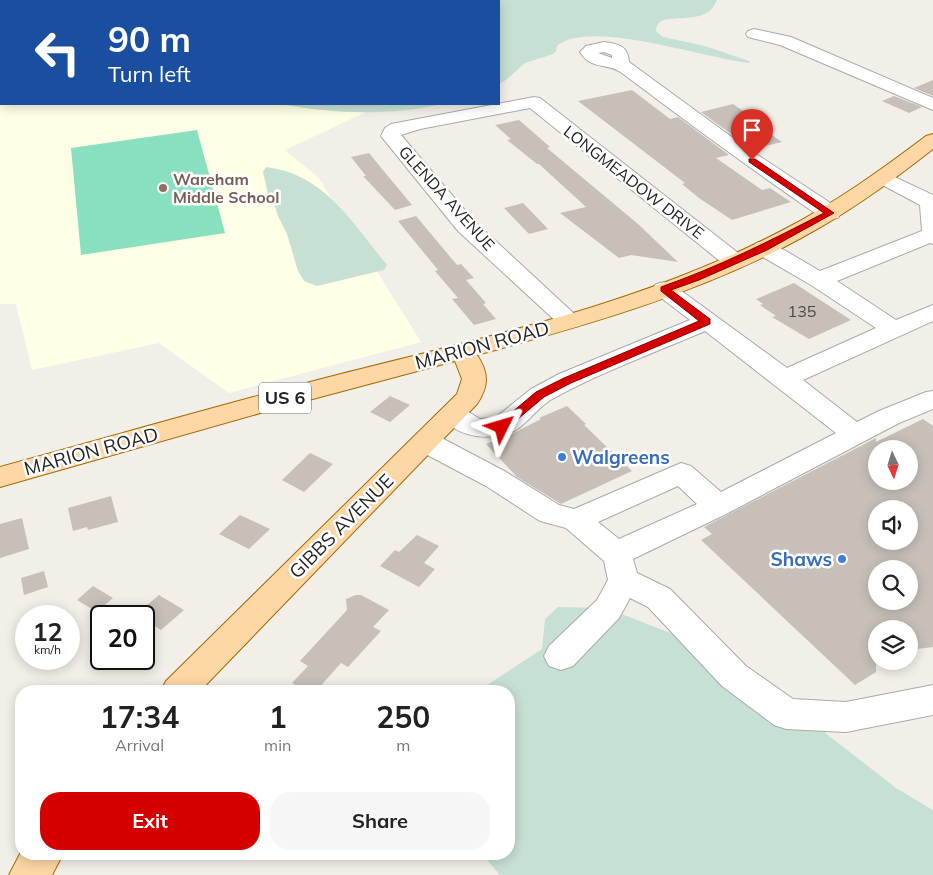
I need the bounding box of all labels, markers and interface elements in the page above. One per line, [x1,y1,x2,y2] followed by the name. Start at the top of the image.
[108,17,191,61] text: 90 m
[25,20,90,85] icon: left
[108,60,191,88] text: Turn left
[731,109,773,160] pin
[738,116,766,144] icon: arrive
[560,121,708,243] street label: LONGMEADOW DRIVE
[395,142,499,254] street label: GLENDA AVENUE
[173,169,279,207] place label: Wareham Middle School
[157,182,169,194] marker: Wareham Middle School
[788,301,816,321] house number: 135
[412,316,552,374] street label: MARION ROAD
[259,382,311,413] road number: US 6
[475,400,527,452] position arrow
[21,422,161,480] street label: MARION ROAD
[868,440,918,490] north arrow
[868,440,918,670] map controls
[572,445,670,469] place label: Walgreens
[556,451,568,463] marker: Walgreens
[284,469,398,583] street label: GIBBS AVENUE
[868,500,918,550] button: sound
[770,547,832,571] place label: Shaws
[836,553,848,565] marker: Shaws
[868,560,918,610] button: search
[90,605,155,670] speed limit sign: 20
[32,616,63,647] text: 12
[868,620,918,670] button: layers
[34,642,61,657] text: km/h
[100,698,179,736] text: 17:34
[269,698,287,736] text: 1
[376,698,430,736] text: 250
[115,735,164,755] text: Arrival
[264,735,291,755] text: min
[396,735,410,755] text: m
[40,792,260,850] button: Exit
[270,792,490,850] button: Share

